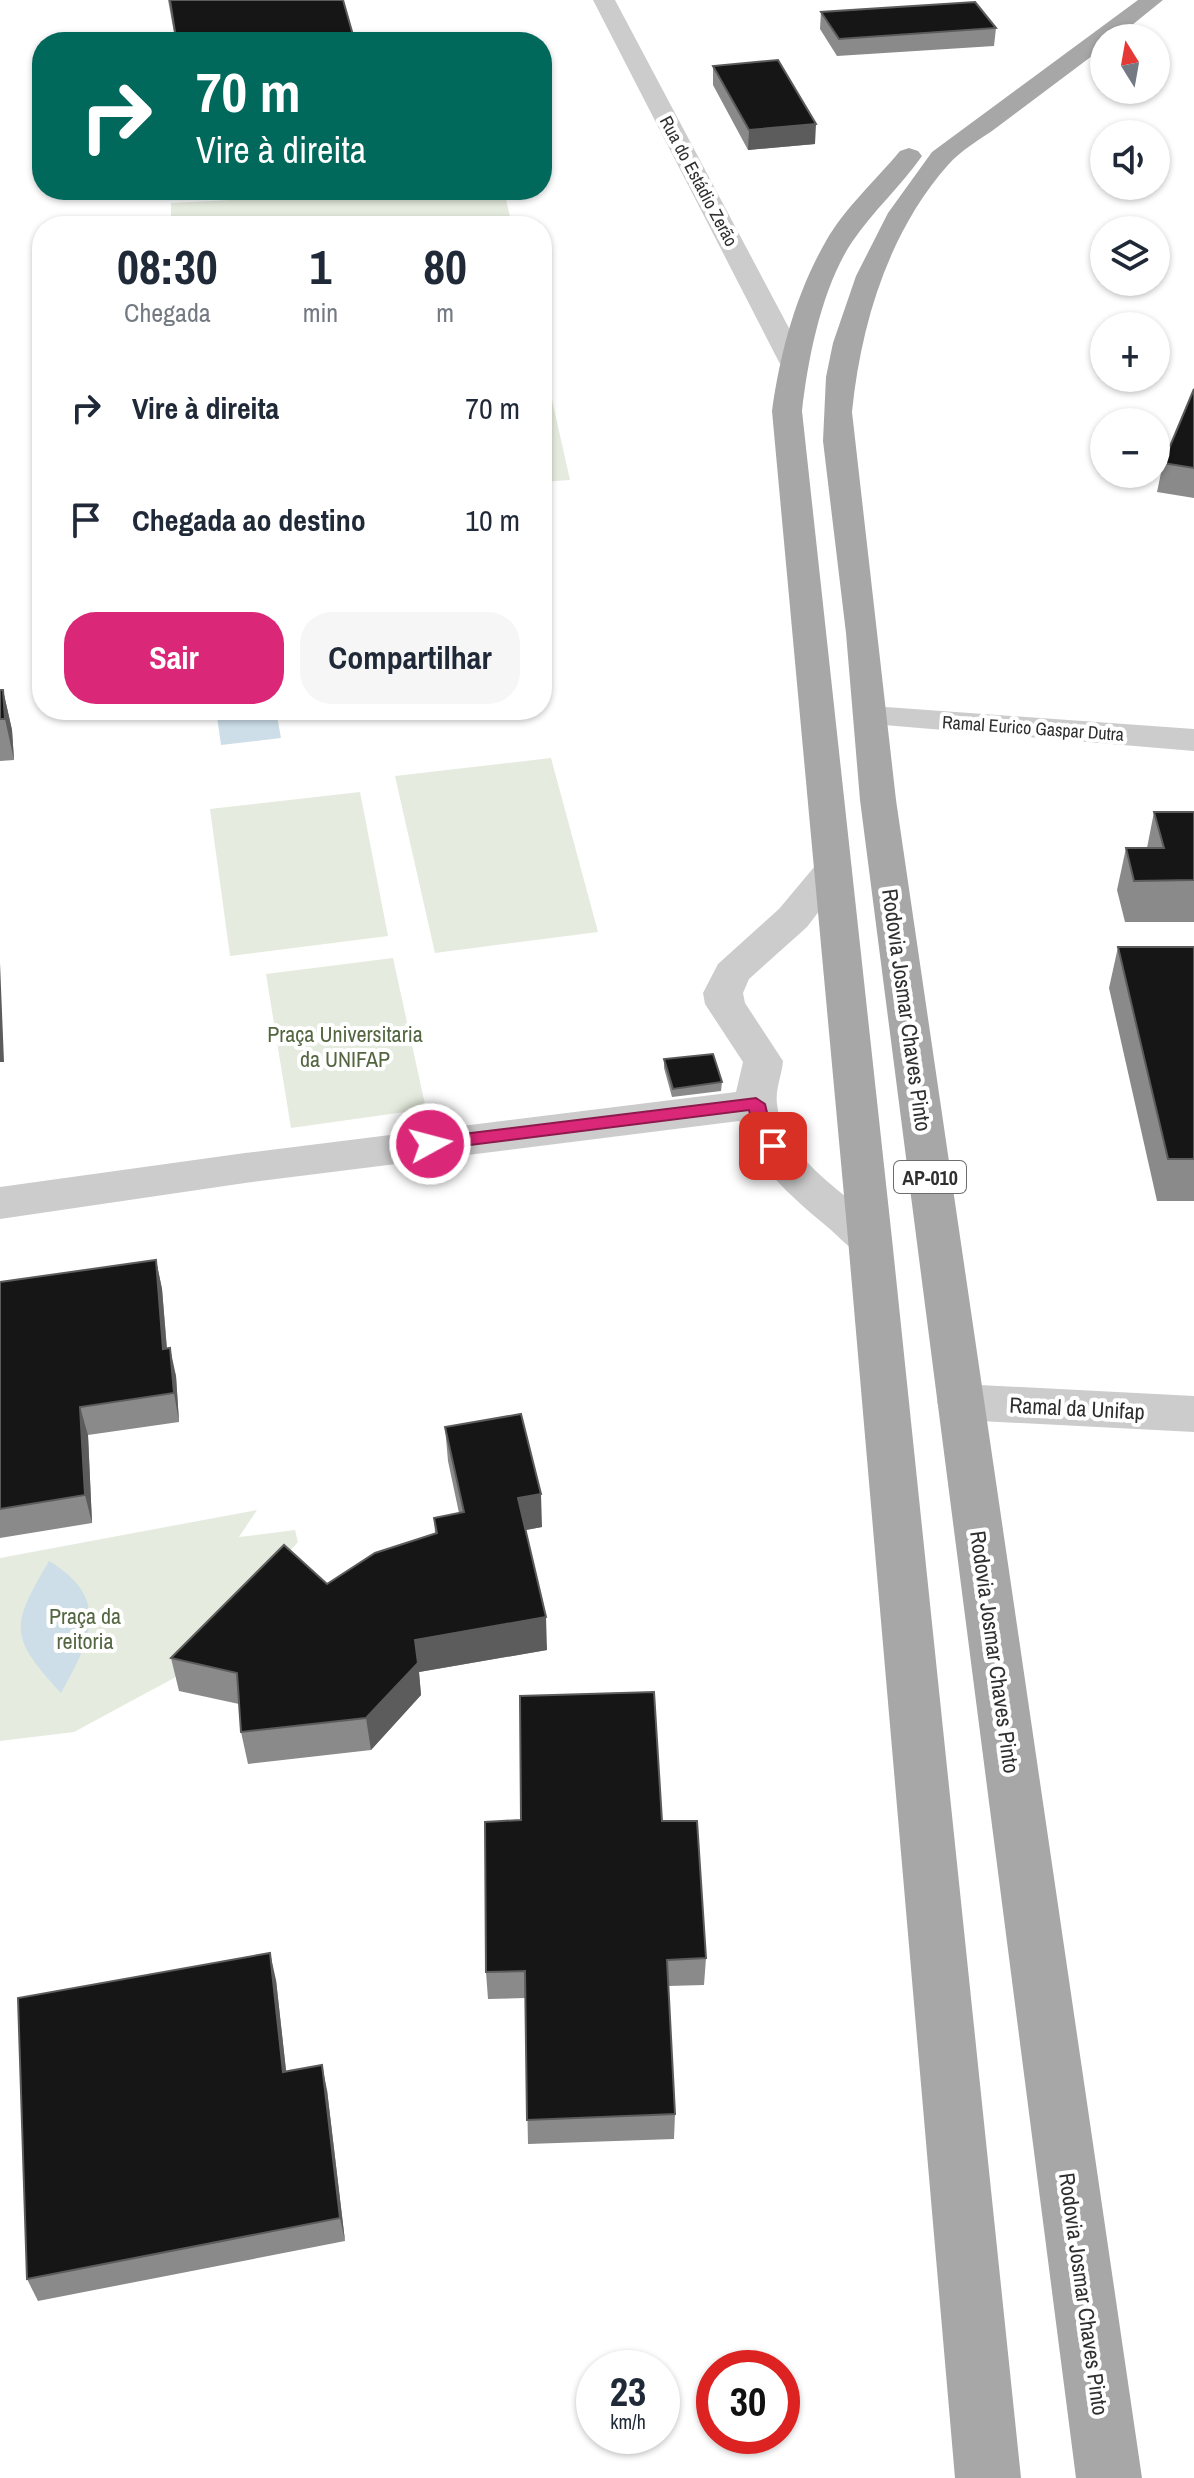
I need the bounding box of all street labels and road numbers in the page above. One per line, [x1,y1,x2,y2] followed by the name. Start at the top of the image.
[654,111,744,251] street label: Rua do Estádio Zerão
[941,709,1125,747] street label: Ramal Eurico Gaspar Dutra
[875,887,939,1133] street label: Rodovia Josmar Chaves Pinto
[894,1161,966,1193] road number: AP-010
[1009,1389,1145,1427] street label: Ramal da Unifap
[963,1529,1027,1775] street label: Rodovia Josmar Chaves Pinto
[1052,2171,1116,2417] street label: Rodovia Josmar Chaves Pinto

